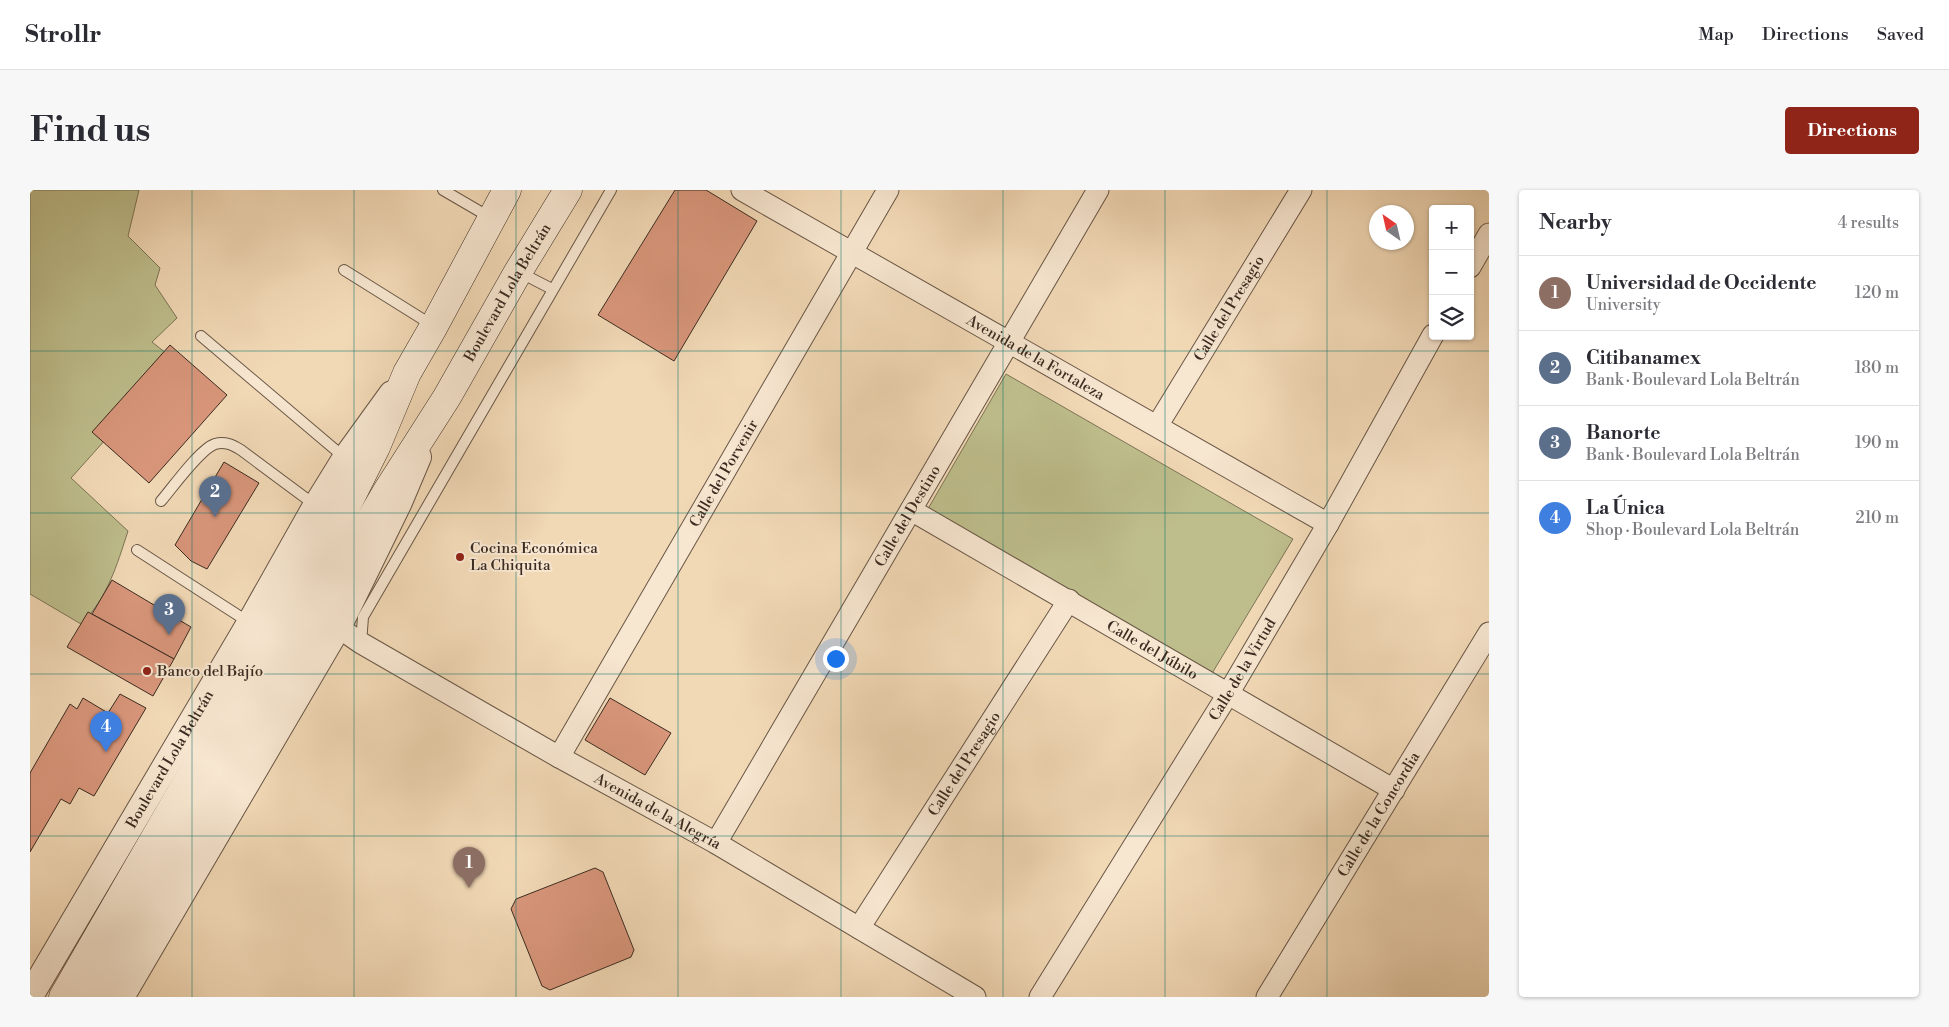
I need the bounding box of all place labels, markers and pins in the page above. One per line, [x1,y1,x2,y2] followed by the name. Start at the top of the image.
[199,476,231,517] pin: 2
[470,539,598,575] place label: Cocina Económica La Chiquita
[454,551,466,563] marker: Cocina Económica La Chiquita
[153,594,185,635] pin: 3
[156,662,263,681] place label: Banco del Bajío
[141,665,153,677] marker: Banco del Bajío
[90,711,122,752] pin: 4
[453,847,485,888] pin: 1

